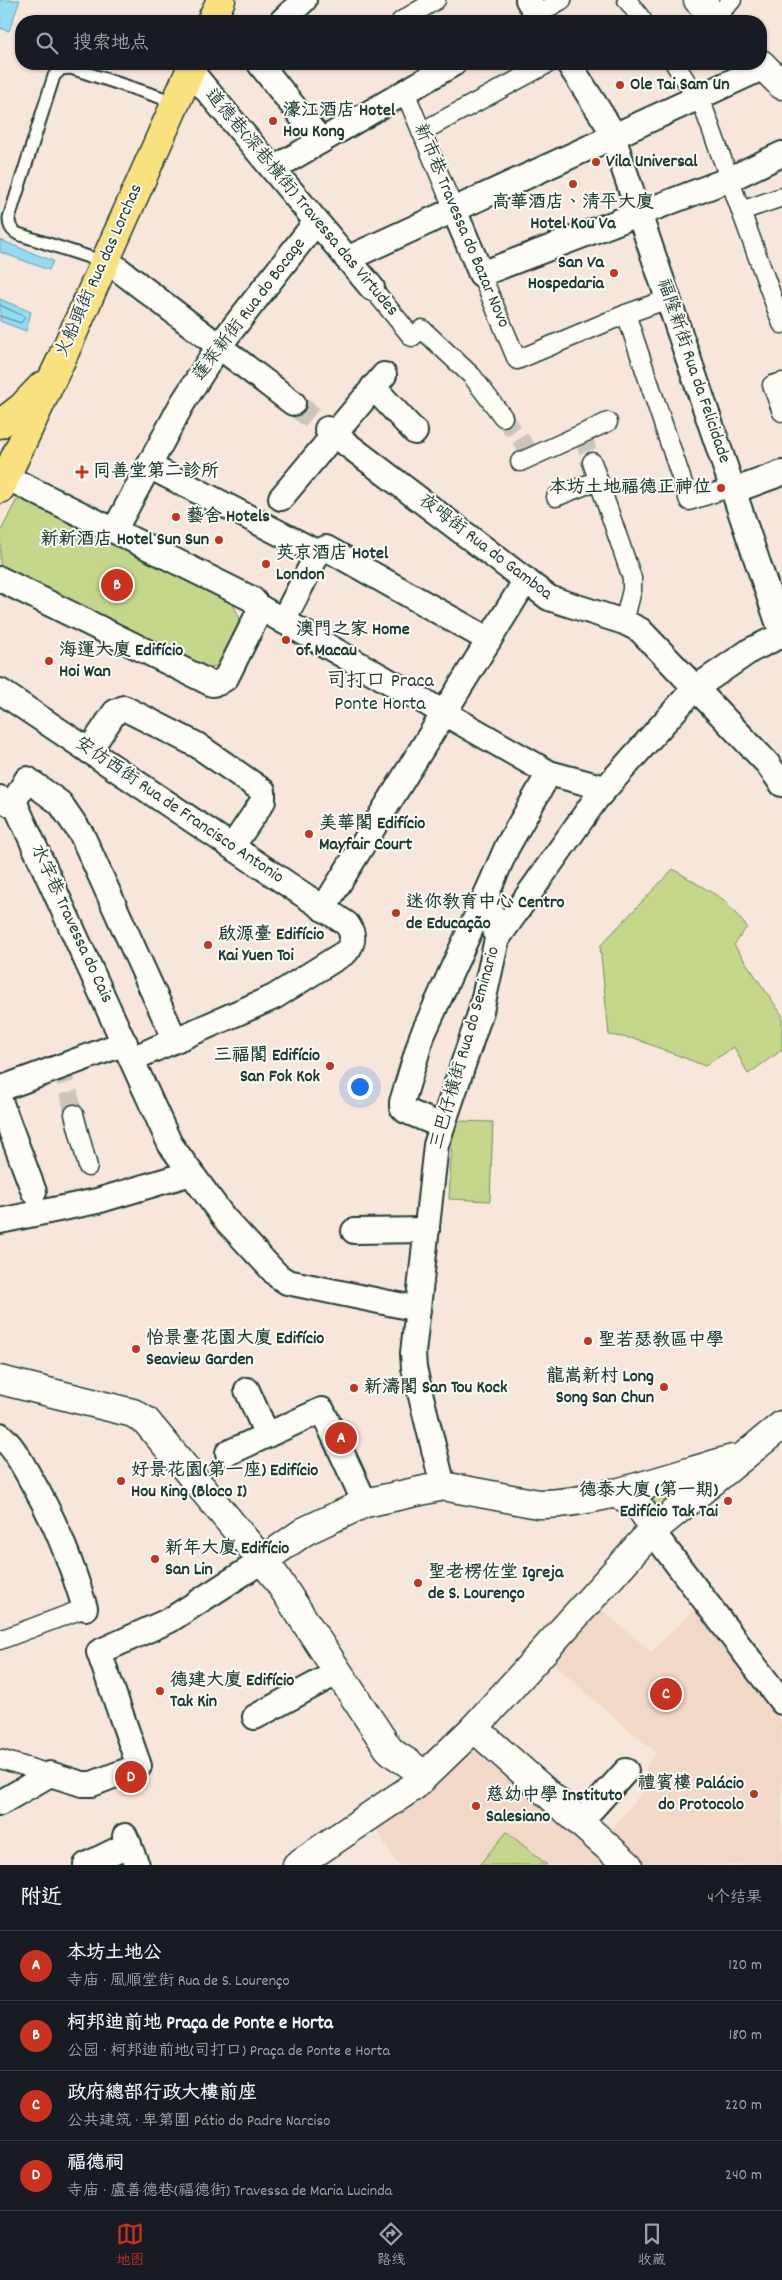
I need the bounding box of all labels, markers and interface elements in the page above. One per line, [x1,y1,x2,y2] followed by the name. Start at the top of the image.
[15,15,767,70] search box
[33,29,61,57] icon: search
[73,31,149,58] text: 搜索地点
[630,73,730,98] place label: Ole Tai Sam Un
[614,79,626,91] marker: Ole Tai Sam Un
[198,84,404,322] street label: 道德巷(深巷橫街) Travessa das Virtudes
[283,99,396,145] place label: 濠江酒店 Hotel Hou Kong
[267,115,279,127] marker: 濠江酒店 Hotel Hou Kong
[407,120,515,332] street label: 新市巷 Travessa do Bazar Novo
[606,150,698,175] place label: Vila Universal
[590,156,602,168] marker: Vila Universal
[567,178,579,190] marker: 高華酒店、清平大廈 Hotel Kou Va
[50,180,150,362] street label: 火船頭街 Rua das Lorchas
[492,191,654,237] place label: 高華酒店、清平大廈 Hotel Kou Va
[188,233,312,387] street label: 蓬萊新街 Rua do Bocage
[528,251,605,297] place label: San Va Hospedaria
[608,267,620,279] marker: San Va Hospedaria
[650,275,736,467] street label: 福隆新街 Rua da Felicidade
[93,460,219,485] place label: 同善堂第二診所
[75,465,89,479] marker: 同善堂第二診所
[549,476,711,501] place label: 本坊土地福德正神位
[715,482,727,494] marker: 本坊土地福德正神位
[413,489,558,607] street label: 夜呣街 Rua do Gamboa
[186,505,270,530] place label: 藝舍 Hotels
[170,511,182,523] marker: 藝舍 Hotels
[41,528,209,553] place label: 新新酒店 Hotel Sun Sun
[213,534,225,546] marker: 新新酒店 Hotel Sun Sun
[276,542,389,588] place label: 英京酒店 Hotel London
[260,558,272,570] marker: 英京酒店 Hotel London
[101,566,133,604] pin: B
[296,618,410,664] place label: 澳門之家 Home of Macau
[280,634,292,646] marker: 澳門之家 Home of Macau
[59,639,183,685] place label: 海運大廈 Edifício Hoi Wan
[43,655,55,667] marker: 海運大廈 Edifício Hoi Wan
[326,668,435,719] district label: 司打口 Praca Ponte Horta
[70,732,288,890] street label: 安仿西街 Rua de Francisco Antonio
[319,812,425,858] place label: 美華閣 Edifício Mayfair Court
[303,828,315,840] marker: 美華閣 Edifício Mayfair Court
[23,841,119,1007] street label: 水字巷 Travessa do Cais
[406,891,565,937] place label: 迷你教育中心 Centro de Educação
[390,907,402,919] marker: 迷你教育中心 Centro de Educação
[218,923,324,969] place label: 啟源臺 Edifício Kai Yuen Toi
[202,939,214,951] marker: 啟源臺 Edifício Kai Yuen Toi
[425,944,507,1152] street label: 三巴仔橫街 Rua do Seminario
[214,1044,321,1090] place label: 三福閣 Edifício San Fok Kok
[324,1060,336,1072] marker: 三福閣 Edifício San Fok Kok
[347,1074,373,1100] your location
[146,1327,324,1373] place label: 怡景臺花園大廈 Edifício Seaview Garden
[598,1329,724,1354] place label: 聖若瑟教區中學
[582,1335,594,1347] marker: 聖若瑟教區中學
[130,1343,142,1355] marker: 怡景臺花園大廈 Edifício Seaview Garden
[546,1365,654,1411] place label: 龍嵩新村 Long Song San Chun
[364,1376,508,1401] place label: 新濤閣 San Tou Kock
[658,1381,670,1393] marker: 龍嵩新村 Long Song San Chun
[348,1382,360,1394] marker: 新濤閣 San Tou Kock
[325,1419,357,1457] pin: A
[131,1459,318,1505] place label: 好景花園(第一座) Edifício Hou King (Bloco I)
[115,1475,127,1487] marker: 好景花園(第一座) Edifício Hou King (Bloco I)
[579,1479,719,1525] place label: 德泰大廈 (第一期) Edifício Tak Tai
[722,1495,734,1507] marker: 德泰大廈 (第一期) Edifício Tak Tai
[165,1537,289,1583] place label: 新年大廈 Edifício San Lin
[149,1553,161,1565] marker: 新年大廈 Edifício San Lin
[428,1561,564,1607] place label: 聖老楞佐堂 Igreja de S. Lourenço
[412,1577,424,1589] marker: 聖老楞佐堂 Igreja de S. Lourenço
[170,1669,294,1715] place label: 德建大廈 Edifício Tak Kin
[650,1675,682,1713] pin: C
[154,1685,166,1697] marker: 德建大廈 Edifício Tak Kin
[115,1758,147,1796] pin: D
[637,1772,744,1818] place label: 禮賓樓 Palácio do Protocolo
[486,1784,623,1830] place label: 慈幼中學 Instituto Salesiano
[748,1788,760,1800] marker: 禮賓樓 Palácio do Protocolo
[470,1800,482,1812] marker: 慈幼中學 Instituto Salesiano
[20,1884,62,1914] text: 附近
[707,1887,762,1910] text: 4个结果
[67,1941,162,1968] text: 本坊土地公
[32,1954,40,1977] text: A
[728,1954,762,1977] text: 120 m
[67,1970,290,1993] text: 寺庙 · 風順堂街 Rua de S. Lourenço
[67,2011,333,2038] text: 柯邦迪前地 Praça de Ponte e Horta
[32,2024,40,2047] text: B
[729,2024,762,2047] text: 180 m
[67,2040,390,2063] text: 公园 · 柯邦迪前地(司打口) Praça de Ponte e Horta
[67,2081,257,2108] text: 政府總部行政大樓前座
[32,2094,40,2117] text: C
[725,2094,762,2117] text: 220 m
[67,2110,330,2133] text: 公共建筑 · 卑第圍 Pátio do Padre Narciso
[67,2151,124,2178] text: 福德祠
[32,2164,40,2187] text: D
[725,2164,762,2187] text: 240 m
[67,2180,392,2203] text: 寺庙 · 盧善德巷(福德街) Travessa de Maria Lucinda
[116,2220,144,2271] tab: 地图
[377,2220,405,2271] tab: 路线
[638,2220,666,2271] tab: 收藏

